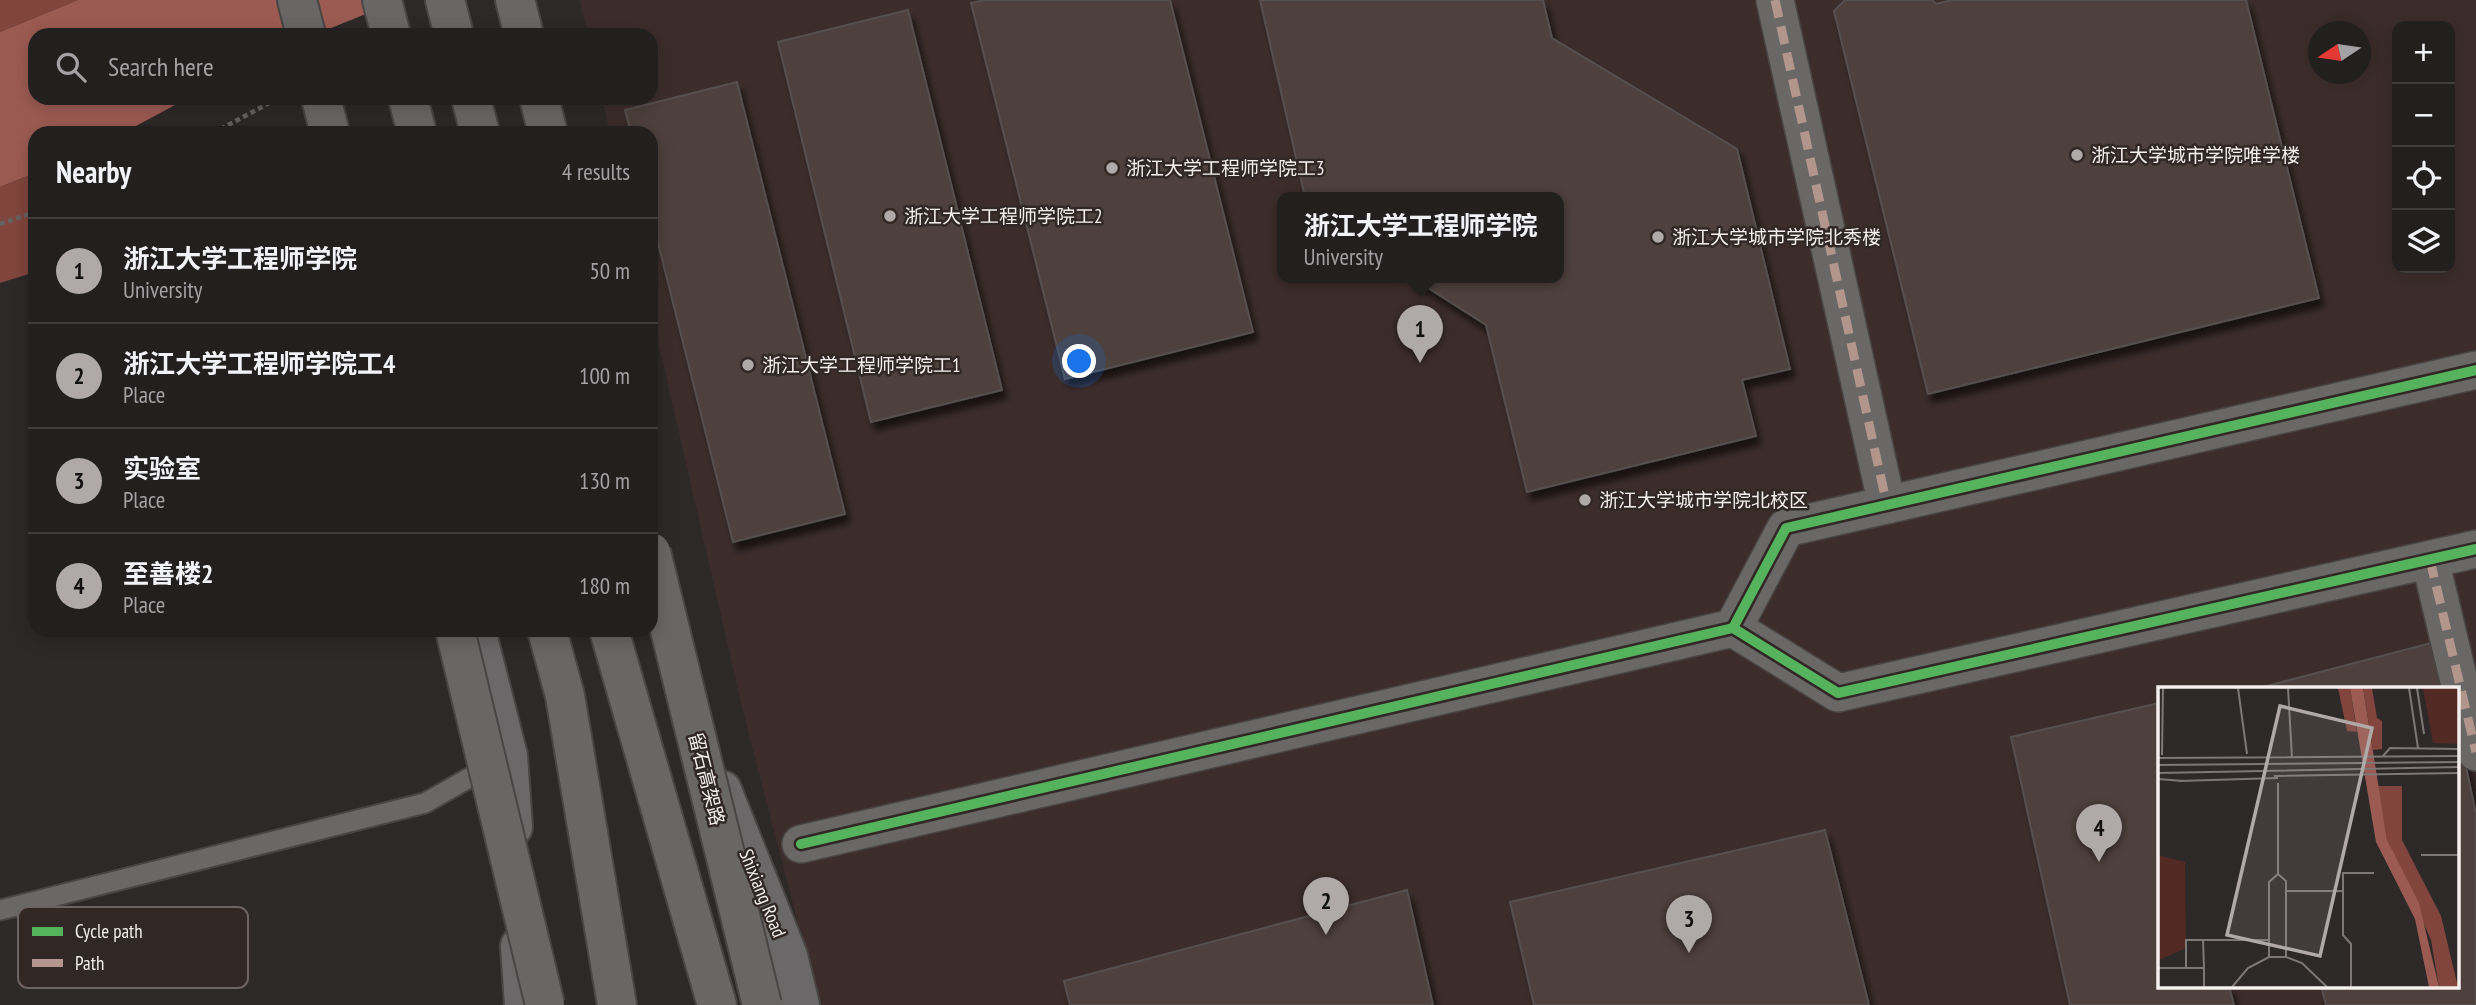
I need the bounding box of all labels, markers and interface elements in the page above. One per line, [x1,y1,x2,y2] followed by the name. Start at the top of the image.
[2308,21,2371,84] north arrow
[2392,21,2455,273] map controls
[2392,21,2455,84] button: +
[28,28,658,105] search box
[52,48,90,86] icon: search
[108,50,214,83] text: Search here
[2392,84,2455,147] button: −
[2091,143,2300,167] place label: 浙江大学城市学院唯学楼
[2069,147,2085,163] marker: 浙江大学城市学院唯学楼
[2392,147,2455,210] button: locate
[56,152,131,191] text: Nearby
[1126,156,1325,180] place label: 浙江大学工程师学院工3
[562,157,630,186] text: 4 results
[1104,160,1120,176] marker: 浙江大学工程师学院工3
[1277,192,1564,283] popup
[904,204,1103,228] place label: 浙江大学工程师学院工2
[882,208,898,224] marker: 浙江大学工程师学院工2
[1303,209,1538,242] text: 浙江大学工程师学院
[2392,210,2455,273] button: layers
[1672,225,1881,249] place label: 浙江大学城市学院北秀楼
[1650,229,1666,245] marker: 浙江大学城市学院北秀楼
[123,242,357,275] text: 浙江大学工程师学院
[1303,242,1383,271] text: University
[74,256,85,285] text: 1
[589,256,630,285] text: 50 m
[123,275,202,304] text: University
[1397,305,1443,363] pin: 1
[1062,344,1096,378] your location
[123,347,395,380] text: 浙江大学工程师学院工4
[762,353,961,377] place label: 浙江大学工程师学院工1
[740,357,756,373] marker: 浙江大学工程师学院工1
[74,361,85,390] text: 2
[579,361,630,390] text: 100 m
[123,380,165,409] text: Place
[123,452,201,485] text: 实验室
[74,466,85,495] text: 3
[579,466,630,495] text: 130 m
[123,485,165,514] text: Place
[1599,488,1808,512] place label: 浙江大学城市学院北校区
[1577,492,1593,508] marker: 浙江大学城市学院北校区
[123,557,213,590] text: 至善楼2
[74,571,85,600] text: 4
[579,571,630,600] text: 180 m
[123,590,165,619] text: Place
[2158,687,2458,988] inset map
[684,730,730,828] street label: 留石高架路
[2076,804,2122,862] pin: 4
[734,845,792,941] street label: Shixiang Road
[1303,877,1349,935] pin: 2
[1666,895,1712,953] pin: 3
[18,907,248,988] legend
[75,919,143,943] text: Cycle path
[75,951,104,975] text: Path

